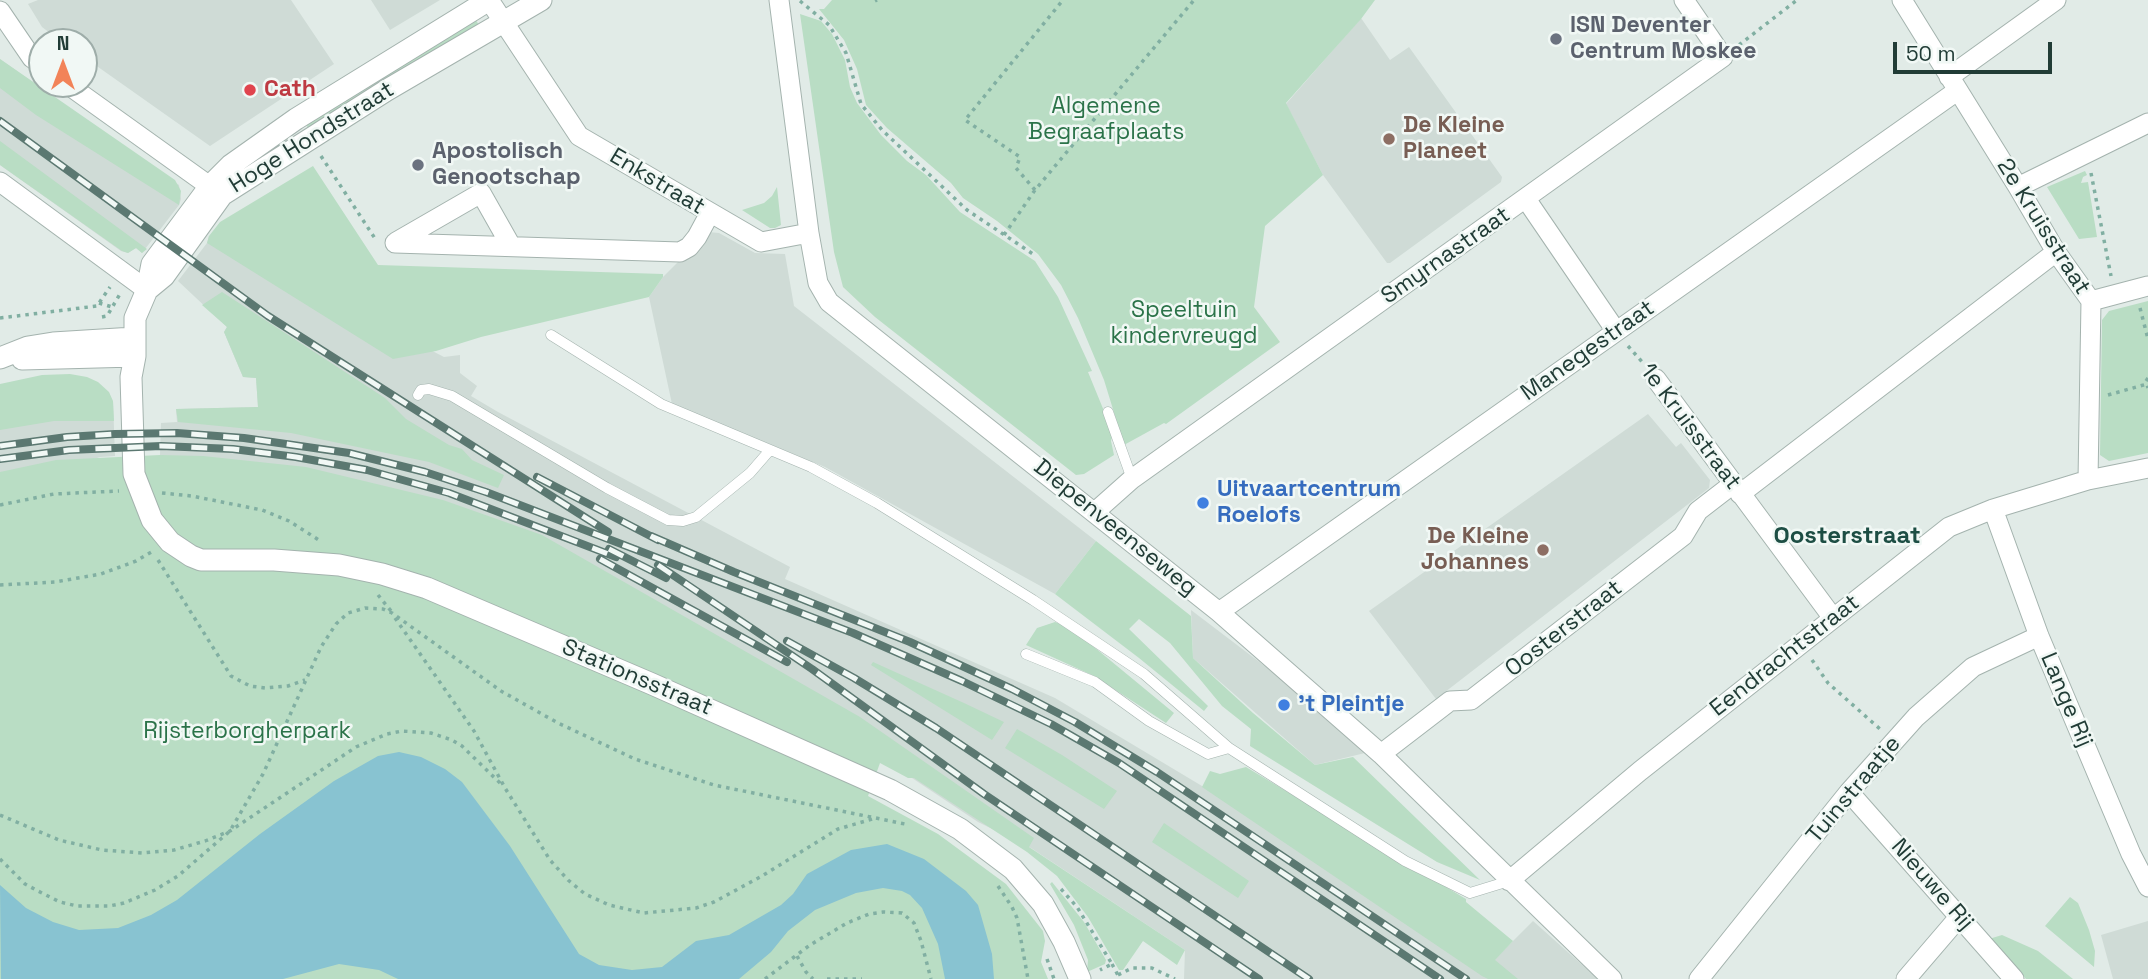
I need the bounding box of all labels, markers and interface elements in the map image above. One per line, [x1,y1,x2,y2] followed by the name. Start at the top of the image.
[1570,12,1756,66] place label: ISN Deventer Centrum Moskee
[28,28,98,98] north arrow
[1896,28,2055,72] scale bar
[57,31,69,56] text: N
[1548,31,1564,47] marker: ISN Deventer Centrum Moskee
[1906,40,1956,67] text: 50 m
[225,76,399,200] street label: Hoge Hondstraat
[264,76,316,104] place label: Cath
[242,82,258,98] marker: Cath
[1028,93,1184,147] park label: Algemene Begraafplaats
[1403,112,1505,166] place label: De Kleine Planeet
[1381,131,1397,147] marker: De Kleine Planeet
[432,138,581,192] place label: Apostolisch Genootschap
[604,143,710,221] street label: Enkstraat
[1990,154,2096,300] street label: 2e Kruisstraat
[410,157,426,173] marker: Apostolisch Genootschap
[1376,201,1516,311] street label: Smyrnastraat
[1516,295,1660,407] street label: Manegestraat
[1110,297,1258,351] park label: Speeltuin kindervreugd
[1634,359,1746,495] street label: 1e Kruisstraat
[1028,454,1202,602] street label: Diepenveenseweg
[1217,476,1401,530] place label: Uitvaartcentrum Roelofs
[1195,495,1211,511] marker: Uitvaartcentrum Roelofs
[1773,522,1921,550] district label: Oosterstraat
[1421,523,1529,577] place label: De Kleine Johannes
[1535,542,1551,558] marker: De Kleine Johannes
[1500,575,1628,683] street label: Oosterstraat
[1705,589,1865,723] street label: Eendrachtstraat
[558,634,716,722] street label: Stationsstraat
[2034,649,2098,751] street label: Lange Rij
[1298,691,1404,719] place label: 't Pleintje
[1276,697,1292,713] marker: 't Pleintje
[143,718,351,746] park label: Rijsterborgherpark
[1801,731,1907,849] street label: Tuinstraatje
[1885,834,1979,936] street label: Nieuwe Rij

